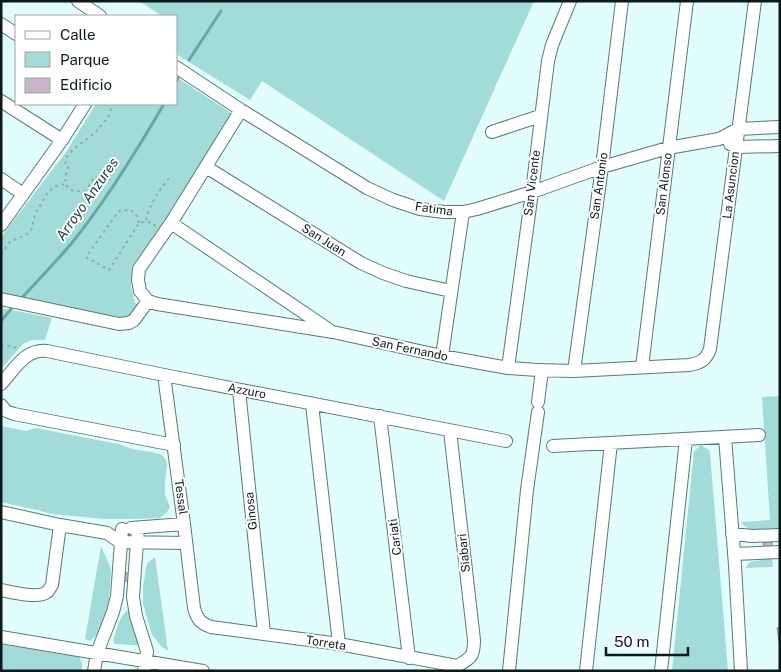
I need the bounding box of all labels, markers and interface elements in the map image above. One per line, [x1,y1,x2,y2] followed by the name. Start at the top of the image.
[15,15,178,105] legend
[60,26,96,43] text: Calle
[60,51,110,68] text: Parque
[60,76,112,93] text: Edificio
[521,149,543,217] street label: San Vicente
[720,150,742,219] street label: La Asuncion
[587,151,611,220] street label: San Antonio
[653,152,675,216] street label: San Alonso
[53,155,121,243] water label: Arroyo Anzures
[414,199,454,219] street label: Fatima
[299,221,349,259] street label: San Juan
[371,334,449,364] street label: San Fernando
[227,380,267,402] street label: Azzuro
[172,478,190,516] street label: Tessal
[242,491,260,531] street label: Ginosa
[386,518,404,556] street label: Cariati
[455,533,473,573] street label: Siabari
[606,624,688,656] scale bar
[305,633,347,653] street label: Torreta
[614,633,649,650] text: 50 m

